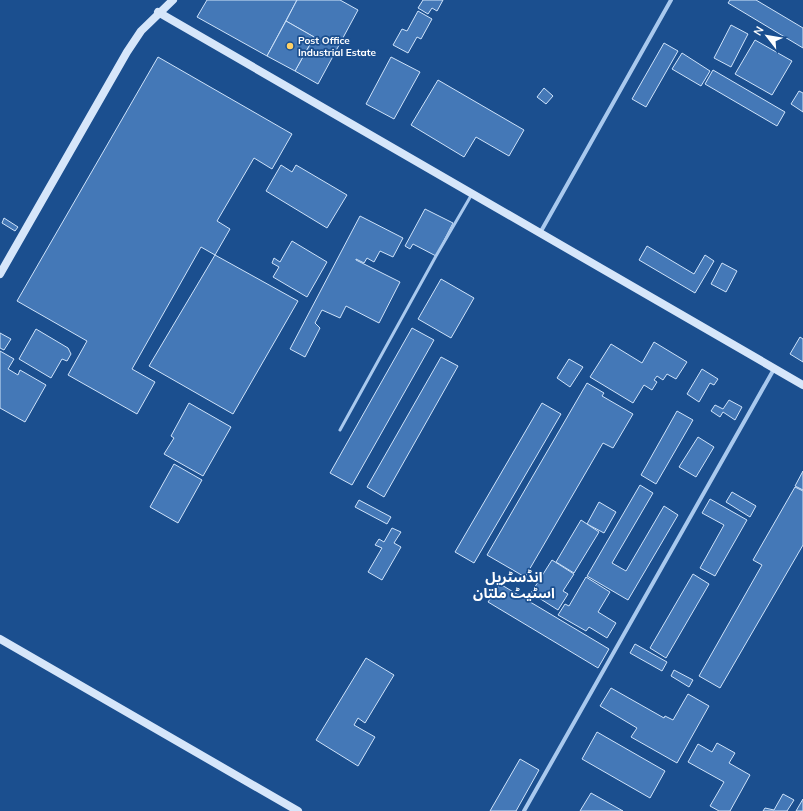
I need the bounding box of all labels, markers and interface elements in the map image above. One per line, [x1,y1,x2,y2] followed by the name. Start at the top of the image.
[747,16,787,56] north arrow
[750,24,767,38] text: N
[298,34,376,59] place label: Post Office Industrial Estate
[285,41,295,51] marker: Post Office Industrial Estate
[473,568,555,602] district label: انڈسٹریل اسٹیٹ ملتان

